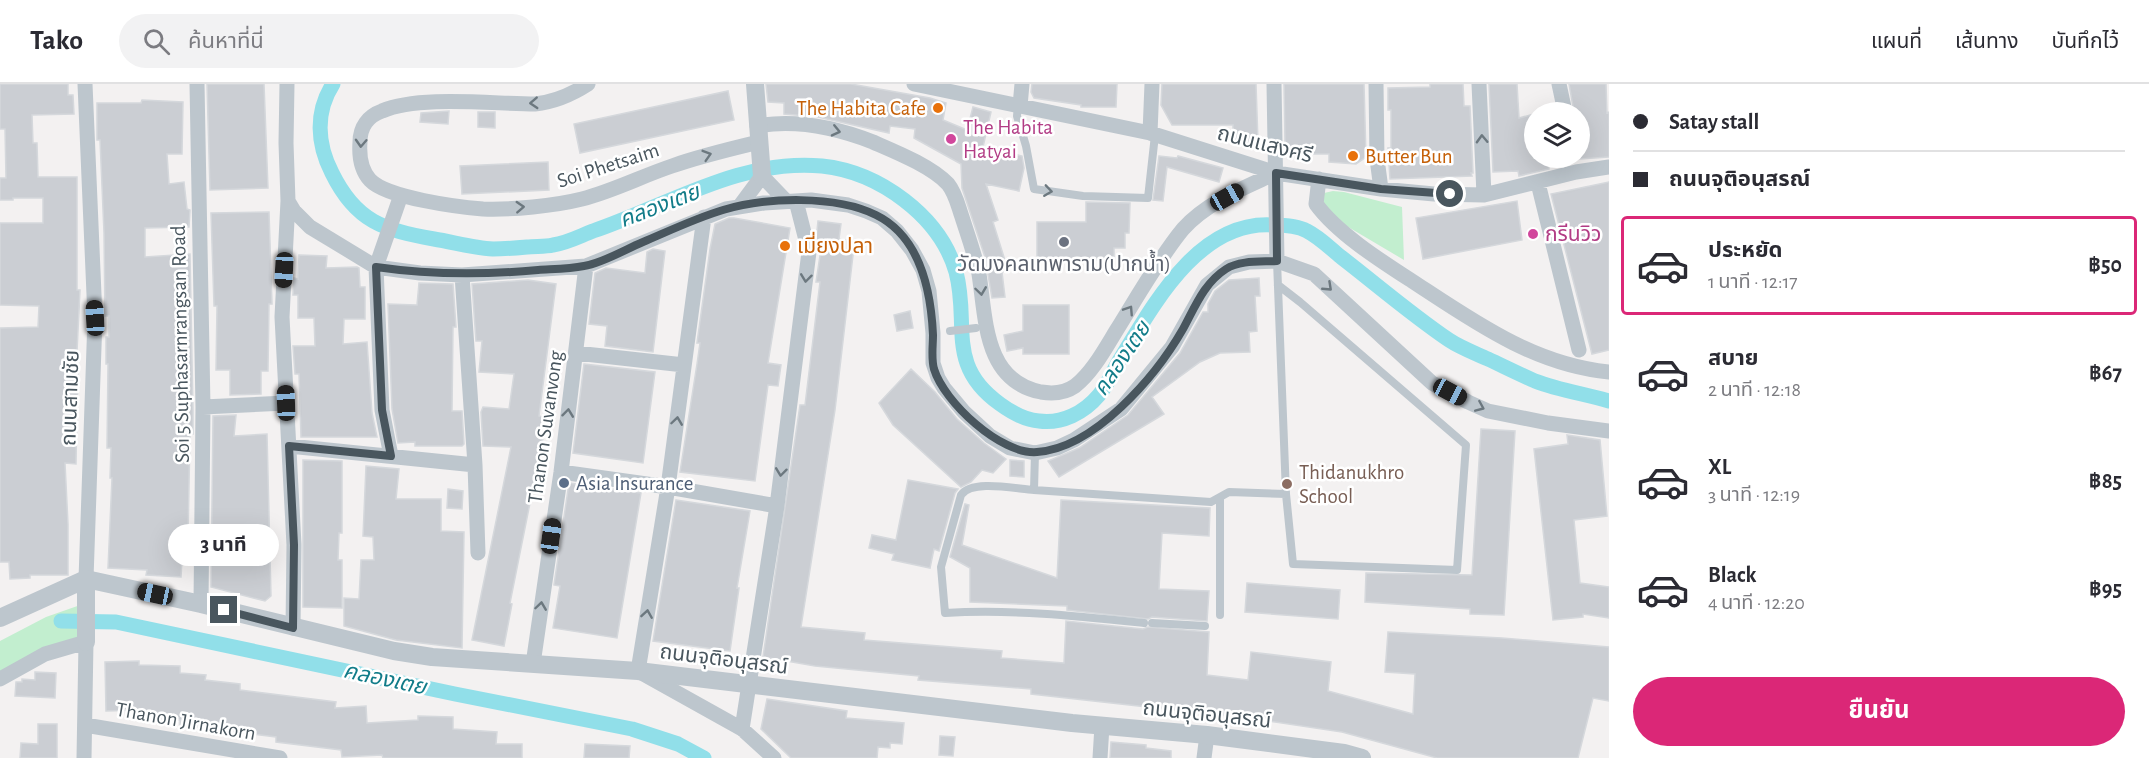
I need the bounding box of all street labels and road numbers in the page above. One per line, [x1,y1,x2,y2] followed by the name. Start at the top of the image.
[1215,122,1315,166] street label: ถนนเเสงศรี
[555,139,662,192] street label: Soi Phetsaim
[168,225,193,463] street label: Soi 5 Suphasarnrangsan Road
[524,348,567,505] street label: Thanon Suvanvong
[58,350,83,446] street label: ถนนสามชัย
[658,641,789,680] street label: ถนนจุติอนุสรณ์
[1141,697,1272,734] street label: ถนนจุติอนุสรณ์
[114,699,257,744] street label: Thanon Jirnakorn

